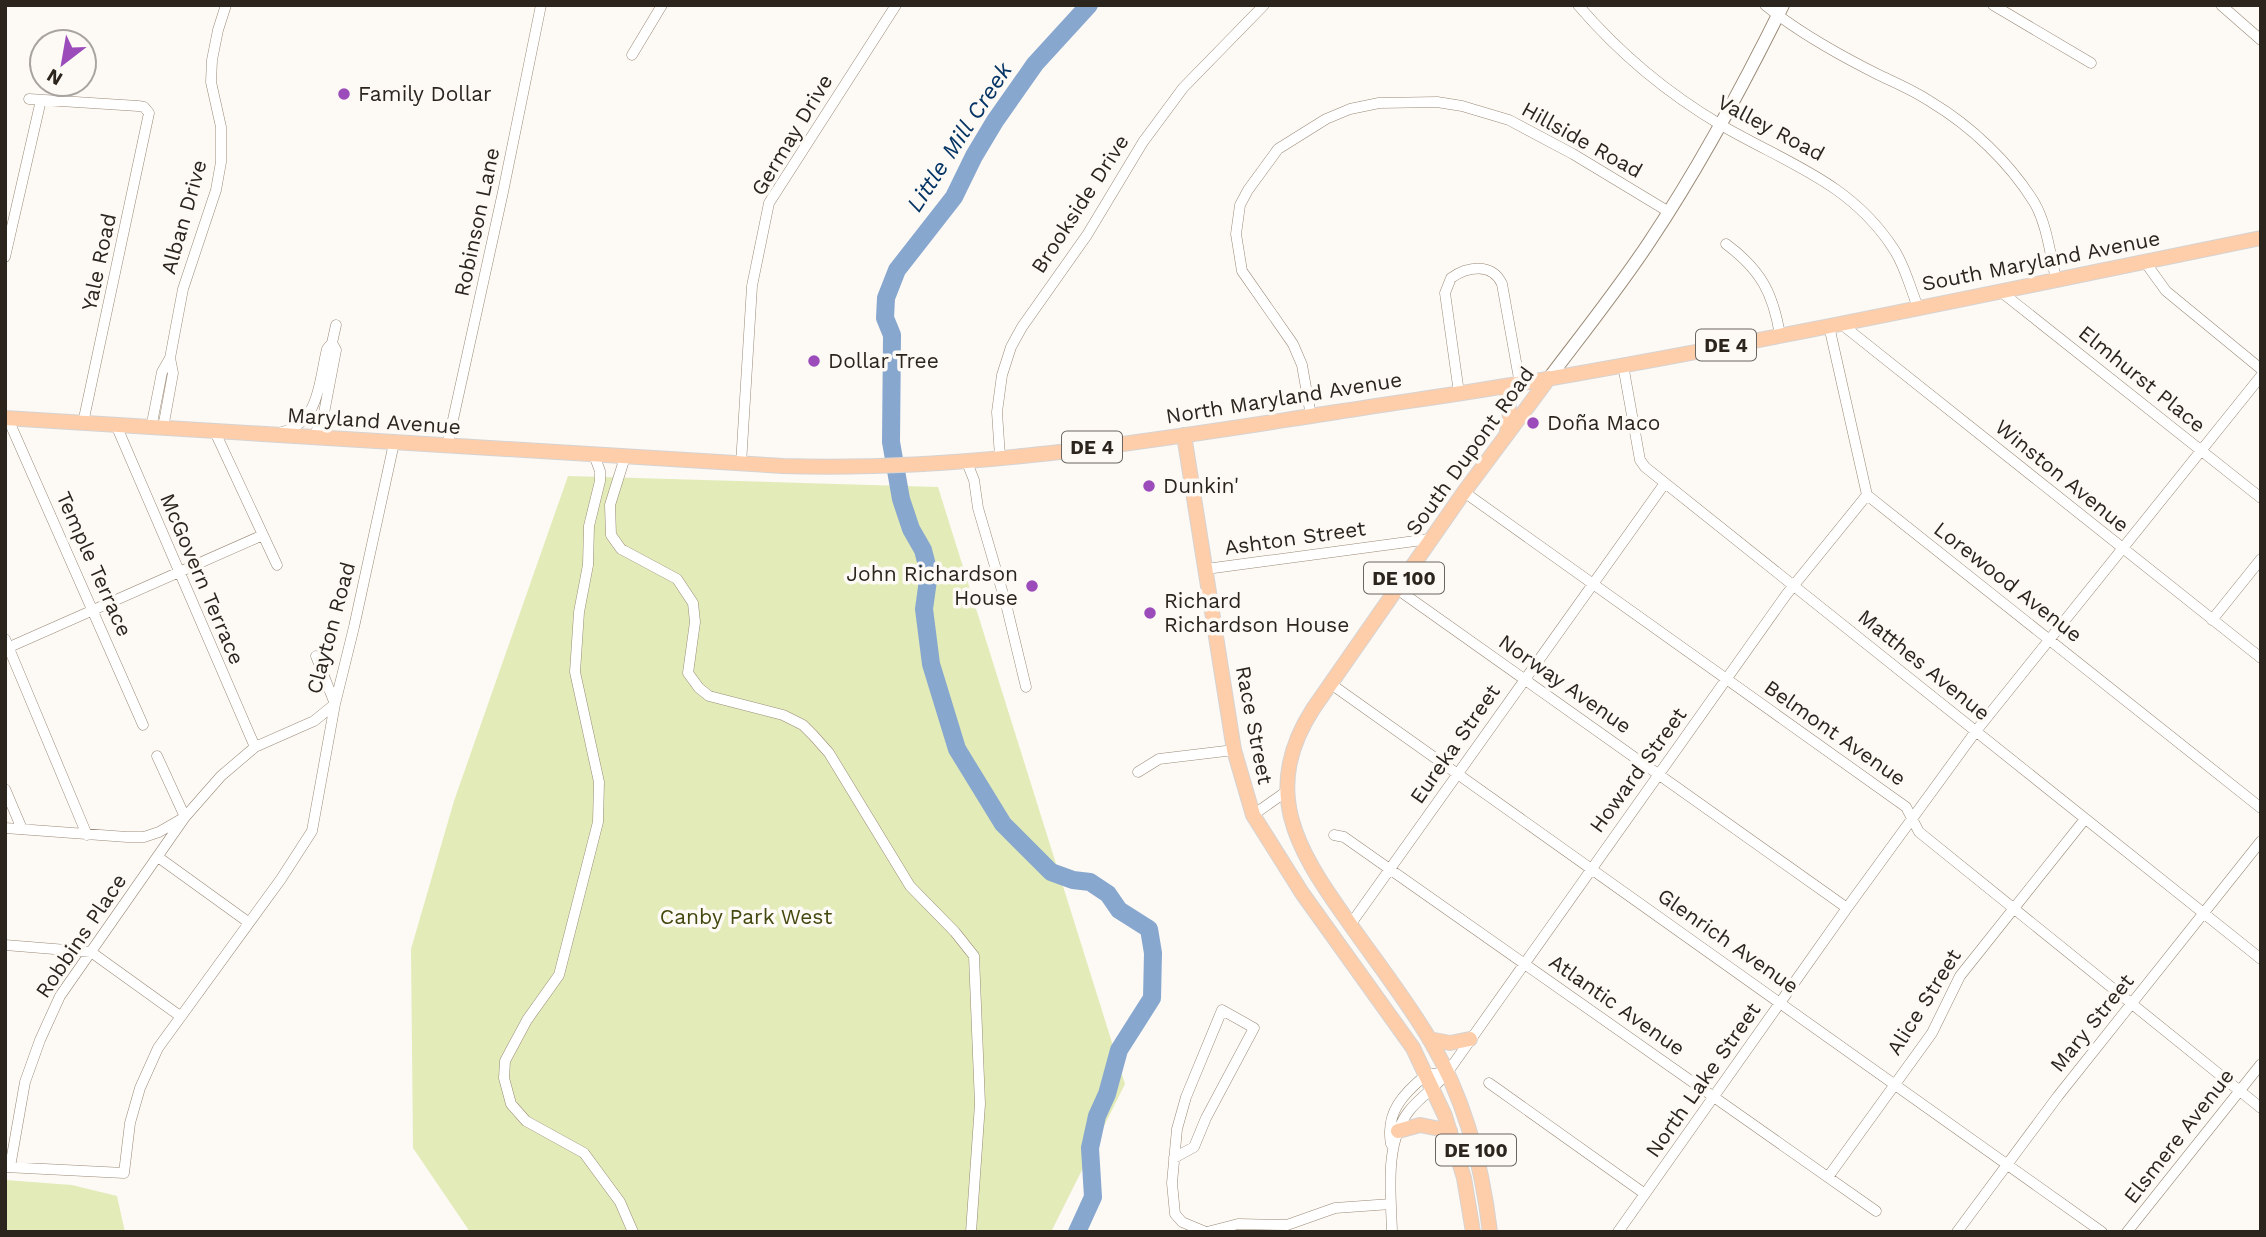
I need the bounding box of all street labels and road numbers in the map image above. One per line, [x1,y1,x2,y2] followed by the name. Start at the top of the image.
[746,70,838,200] street label: Germay Drive
[1714,89,1829,166] street label: Valley Road
[1517,96,1647,183] street label: Hillside Road
[1025,130,1134,278] street label: Brookside Drive
[449,145,504,299] street label: Robinson Lane
[155,157,212,277] street label: Alban Drive
[76,211,121,313] street label: Yale Road
[1920,225,2162,296] street label: South Maryland Avenue
[2074,320,2211,437] street label: Elmhurst Place
[1696,330,1756,360] road number: DE 4
[1400,362,1539,540] street label: South Dupont Road
[1164,366,1404,429] street label: North Maryland Avenue
[286,402,462,439] street label: Maryland Avenue
[1990,414,2134,537] street label: Winston Avenue
[1062,432,1122,462] road number: DE 4
[51,487,138,640] street label: Temple Terrace
[155,489,250,668] street label: McGovern Terrace
[1223,515,1367,560] street label: Ashton Street
[1929,516,2087,647] street label: Lorewood Avenue
[301,559,360,697] street label: Clayton Road
[1364,562,1444,594] road number: DE 100
[1853,604,1995,725] street label: Matthes Avenue
[1494,629,1636,739] street label: Norway Avenue
[1231,664,1278,786] street label: Race Street
[1760,674,1911,791] street label: Belmont Avenue
[1404,679,1505,808] street label: Eureka Street
[1584,702,1691,837] street label: Howard Street
[30,869,131,1003] street label: Robbins Place
[1653,883,1804,999] street label: Glenrich Avenue
[1881,944,1966,1059] street label: Alice Street
[1545,949,1690,1061] street label: Atlantic Avenue
[2044,968,2139,1077] street label: Mary Street
[1640,997,1765,1162] street label: North Lake Street
[2118,1063,2239,1208] street label: Elsmere Avenue
[1436,1134,1516,1166] road number: DE 100

